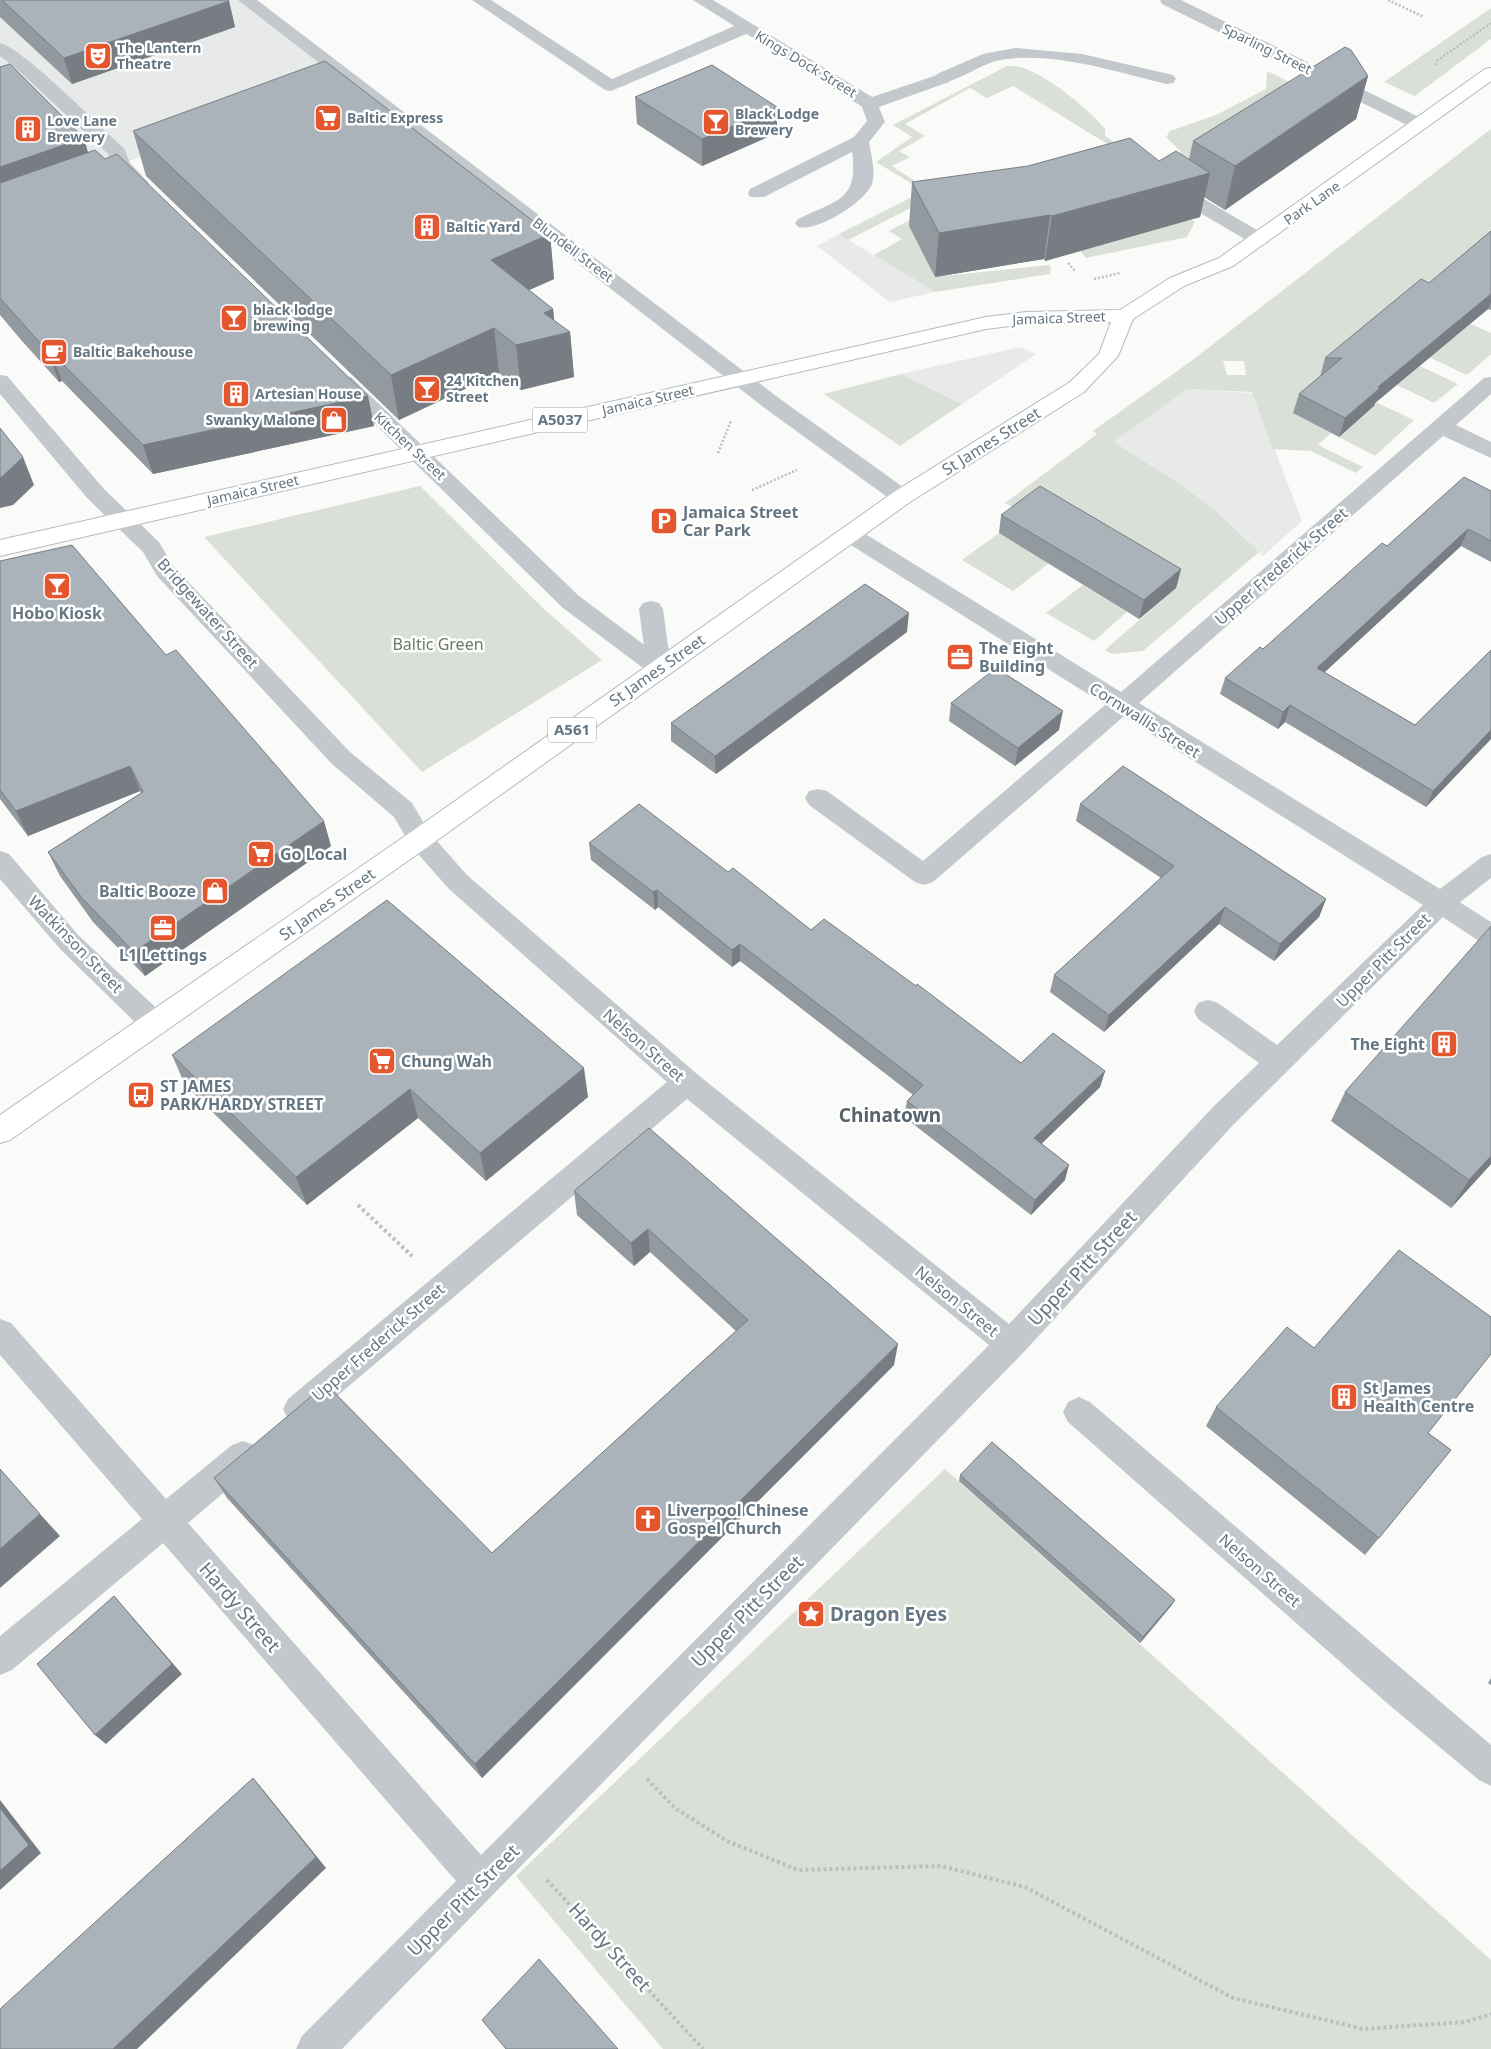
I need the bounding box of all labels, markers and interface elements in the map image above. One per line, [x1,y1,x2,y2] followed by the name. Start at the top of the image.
[1219,19,1315,78] street label: Sparling Street
[752,26,861,101] street label: Kings Dock Street
[117,38,201,73] place label: The Lantern Theatre
[83,41,113,71] theatre icon: The Lantern Theatre
[313,103,343,133] supermarket icon: Baltic Express
[735,104,819,139] place label: Black Lodge Brewery
[701,107,731,137] bar icon: Black Lodge Brewery
[347,108,443,127] place label: Baltic Express
[47,111,117,146] place label: Love Lane Brewery
[13,114,43,144] building icon: Love Lane Brewery
[1280,176,1344,229] street label: Park Lane
[412,212,442,242] building icon: Baltic Yard
[529,213,618,286] street label: Blundell Street
[446,217,520,236] place label: Baltic Yard
[253,300,333,335] place label: black lodge brewing
[219,303,249,333] bar icon: black lodge brewing
[1010,306,1106,329] street label: Jamaica Street
[39,337,69,367] cafe icon: Baltic Bakehouse
[73,342,193,361] place label: Baltic Bakehouse
[446,371,519,406] place label: 24 Kitchen Street
[412,374,442,404] bar icon: 24 Kitchen Street
[221,379,251,409] building icon: Artesian House
[598,380,696,420] street label: Jamaica Street
[255,384,362,403] place label: Artesian House
[937,402,1045,480] street label: St James Street
[319,405,349,435] shop icon: Swanky Malone
[370,407,450,484] street label: Kitchen Street
[532,408,588,432] road number: A5037
[206,410,315,429] place label: Swanky Malone
[203,470,301,510] street label: Jamaica Street
[681,501,799,541] place label: Jamaica Street Car Park
[1210,502,1352,630] street label: Upper Frederick Street
[649,506,679,536] parking icon: Jamaica Street Car Park
[153,553,264,673] street label: Bridgewater Street
[42,571,72,601] bar icon: Hobo Kiosk
[12,602,102,624] place label: Hobo Kiosk
[605,629,710,711] street label: St James Street
[392,633,484,655] park label: Baltic Green
[979,637,1054,677] place label: The Eight Building
[945,642,975,672] office icon: The Eight Building
[1085,677,1205,763] street label: Cornwallis Street
[548,718,596,742] road number: A561
[246,839,276,869] supermarket icon: Go Local
[280,843,347,865] place label: Go Local
[275,863,380,945] street label: St James Street
[200,876,230,906] shop icon: Baltic Booze
[99,880,196,902] place label: Baltic Booze
[24,890,129,998] street label: Watkinson Street
[1331,908,1435,1012] street label: Upper Pitt Street
[148,913,178,943] office icon: L1 Lettings
[119,944,207,966] place label: L1 Lettings
[599,1003,690,1087] street label: Nelson Street
[1429,1029,1459,1059] building icon: The Eight
[1350,1033,1425,1055] place label: The Eight
[367,1046,397,1076] supermarket icon: Chung Wah
[401,1050,492,1072] place label: Chung Wah
[160,1075,323,1115] place label: ST JAMES PARK/HARDY STREET
[126,1080,156,1110] bus stop icon: ST JAMES PARK/HARDY STREET
[839,1102,941,1128] district label: Chinatown
[1022,1205,1142,1331] street label: Upper Pitt Street
[911,1261,1003,1342] street label: Nelson Street
[307,1278,449,1406] street label: Upper Frederick Street
[1363,1377,1474,1417] place label: St James Health Centre
[1329,1382,1359,1412] building icon: St James Health Centre
[667,1499,809,1539] place label: Liverpool Chinese Gospel Church
[633,1504,663,1534] church icon: Liverpool Chinese Gospel Church
[1215,1528,1306,1612] street label: Nelson Street
[685,1549,809,1673] street label: Upper Pitt Street
[194,1556,286,1658] street label: Hardy Street
[796,1599,826,1629] place icon: Dragon Eyes
[830,1601,947,1627] place label: Dragon Eyes
[401,1838,525,1962] street label: Upper Pitt Street
[563,1897,657,1997] street label: Hardy Street

